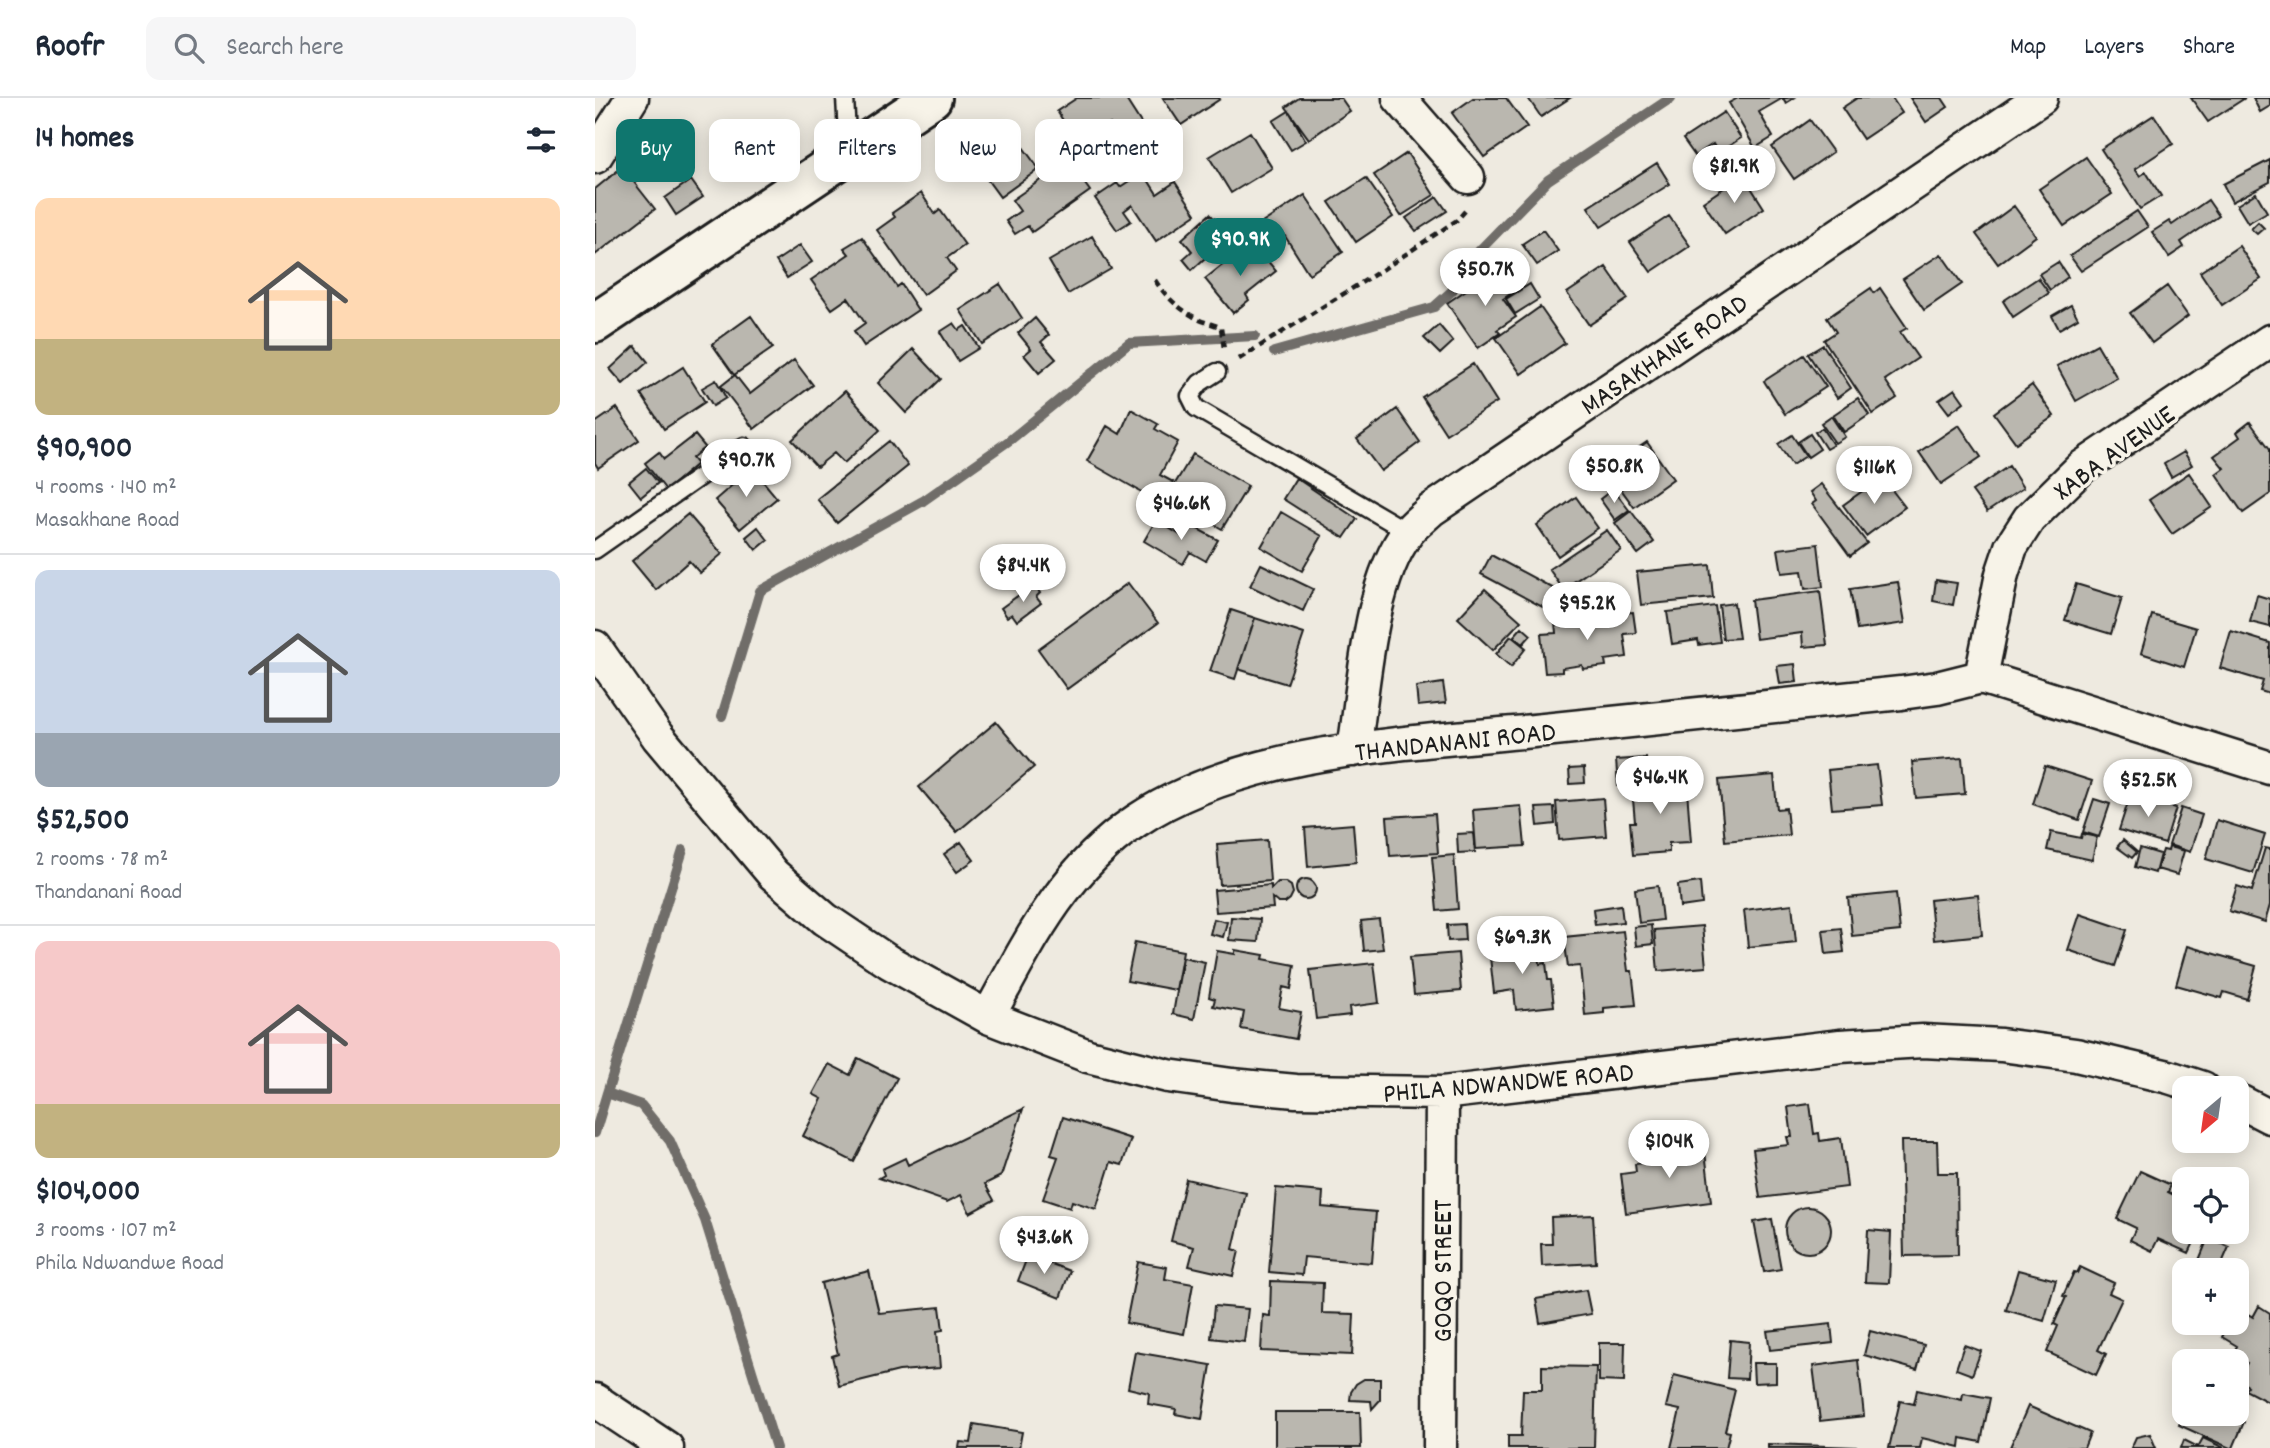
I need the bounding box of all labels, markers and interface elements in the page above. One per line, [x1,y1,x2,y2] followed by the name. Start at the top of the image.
[146,17,636,80] search box
[35,25,104,72] text: Roofr
[170,29,208,67] icon: search
[226,30,344,67] text: Search here
[2010,31,2046,65] text: Map
[2084,31,2145,65] text: Layers
[2183,31,2235,65] text: Share
[35,119,134,162] text: 14 homes
[616,119,695,182] chip: Buy
[709,119,800,182] chip: Rent
[814,119,921,182] chip: Filters
[935,119,1021,182] chip: New
[1035,119,1183,182] chip: Apartment
[522,121,560,159] icon: filters
[1677,146,1791,205] pin: $81.9K
[1709,151,1759,184] text: $81.9K
[1183,218,1297,278] pin: $90.9K
[1210,224,1270,257] text: $90.9K
[235,243,361,369] icon: home
[1428,248,1542,308] pin: $50.7K
[1456,254,1514,287] text: $50.7K
[1574,286,1758,428] street label: MASAKHANE ROAD
[2047,397,2185,513] street label: XABA AVENUE
[35,429,132,472] text: $90,900
[689,440,803,499] pin: $90.7K
[717,445,775,478] text: $90.7K
[1557,446,1671,505] pin: $50.8K
[1825,446,1923,506] pin: $116K
[1585,451,1643,484] text: $50.8K
[1852,452,1896,485] text: $116K
[35,472,177,505] text: 4 rooms · 140 m²
[1124,482,1238,542] pin: $46.6K
[1152,488,1210,521] text: $46.6K
[35,505,180,538] text: Masakhane Road
[966,545,1080,604] pin: $84.4K
[996,550,1050,583] text: $84.4K
[1530,582,1644,642] pin: $95.2K
[1558,588,1616,621] text: $95.2K
[235,615,361,741] icon: home
[1353,715,1558,775] street label: THANDANANI ROAD
[1603,756,1717,816] pin: $46.4K
[2091,760,2205,819] pin: $52.5K
[1632,762,1688,795] text: $46.4K
[2119,765,2177,798] text: $52.5K
[35,801,130,844] text: $52,500
[35,844,168,877] text: 2 rooms · 78 m²
[35,877,182,910] text: Thandanani Road
[1465,916,1579,976] pin: $69.3K
[1493,922,1551,955] text: $69.3K
[235,986,361,1112] icon: home
[1381,1055,1635,1117] street label: PHILA NDWANDWE ROAD
[2172,1076,2249,1153] north arrow
[2172,1076,2249,1426] map controls
[1620,1121,1718,1180] pin: $104K
[1644,1126,1694,1159] text: $104K
[2172,1167,2249,1244] button: locate
[35,1172,140,1215] text: $104,000
[1426,1200,1466,1342] street label: GOQO STREET
[35,1215,177,1248] text: 3 rooms · 107 m²
[987,1216,1101,1276] pin: $43.6K
[1015,1222,1073,1255] text: $43.6K
[35,1248,224,1281] text: Phila Ndwandwe Road
[2172,1258,2249,1335] button: +
[2172,1349,2249,1426] button: −

